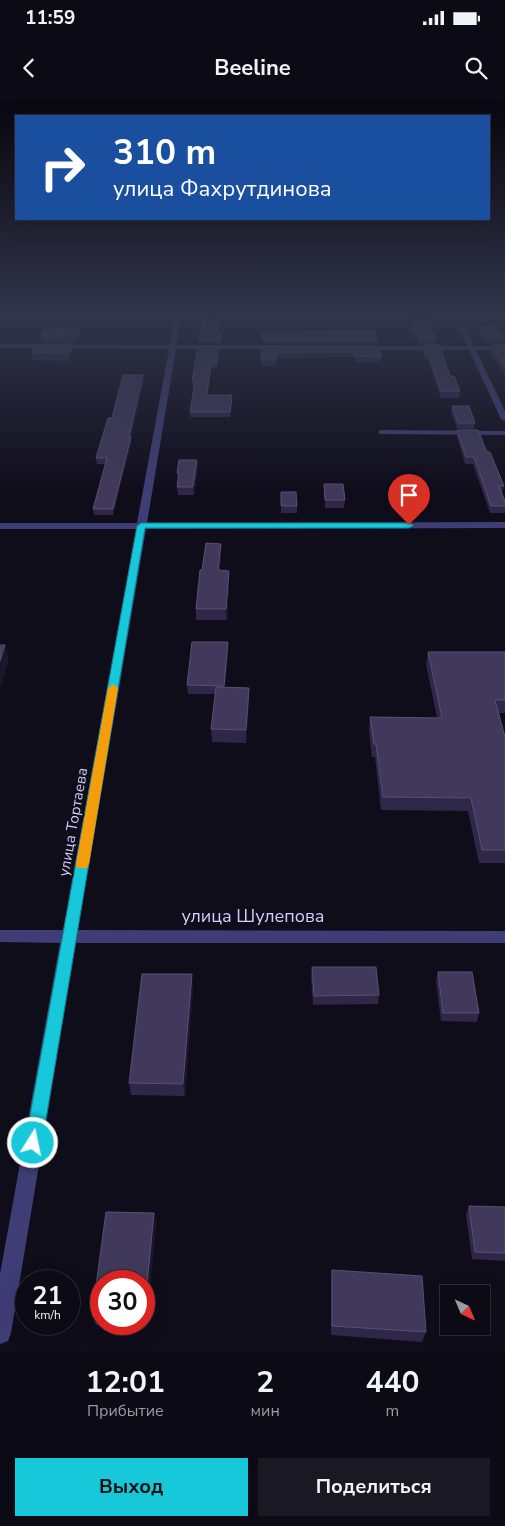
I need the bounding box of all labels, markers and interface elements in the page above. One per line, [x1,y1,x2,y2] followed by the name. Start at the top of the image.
[25,5,75,31] text: 11:59
[214,53,291,83] text: Beeline
[15,54,43,82] icon: back
[462,54,490,82] icon: search
[113,129,216,176] text: 310 m
[30,135,95,200] icon: right
[113,174,332,204] text: улица Фахрутдинова
[388,474,430,525] pin
[395,481,423,509] icon: arrive
[54,766,92,878] street label: улица Тортаева
[181,904,325,928] street label: улица Шулепова
[6,1116,58,1168] position arrow
[90,1270,155,1335] speed limit sign: 30
[32,1279,63,1313] text: 21
[440,1285,490,1335] north arrow
[440,1285,490,1335] map controls
[34,1307,61,1323] text: km/h
[86,1362,165,1403] text: 12:01
[256,1362,274,1403] text: 2
[365,1362,419,1403] text: 440
[87,1400,164,1422] text: Прибытие
[251,1400,280,1422] text: мин
[386,1400,399,1422] text: m
[15,1458,248,1516] button: Выход
[258,1458,490,1516] button: Поделиться

